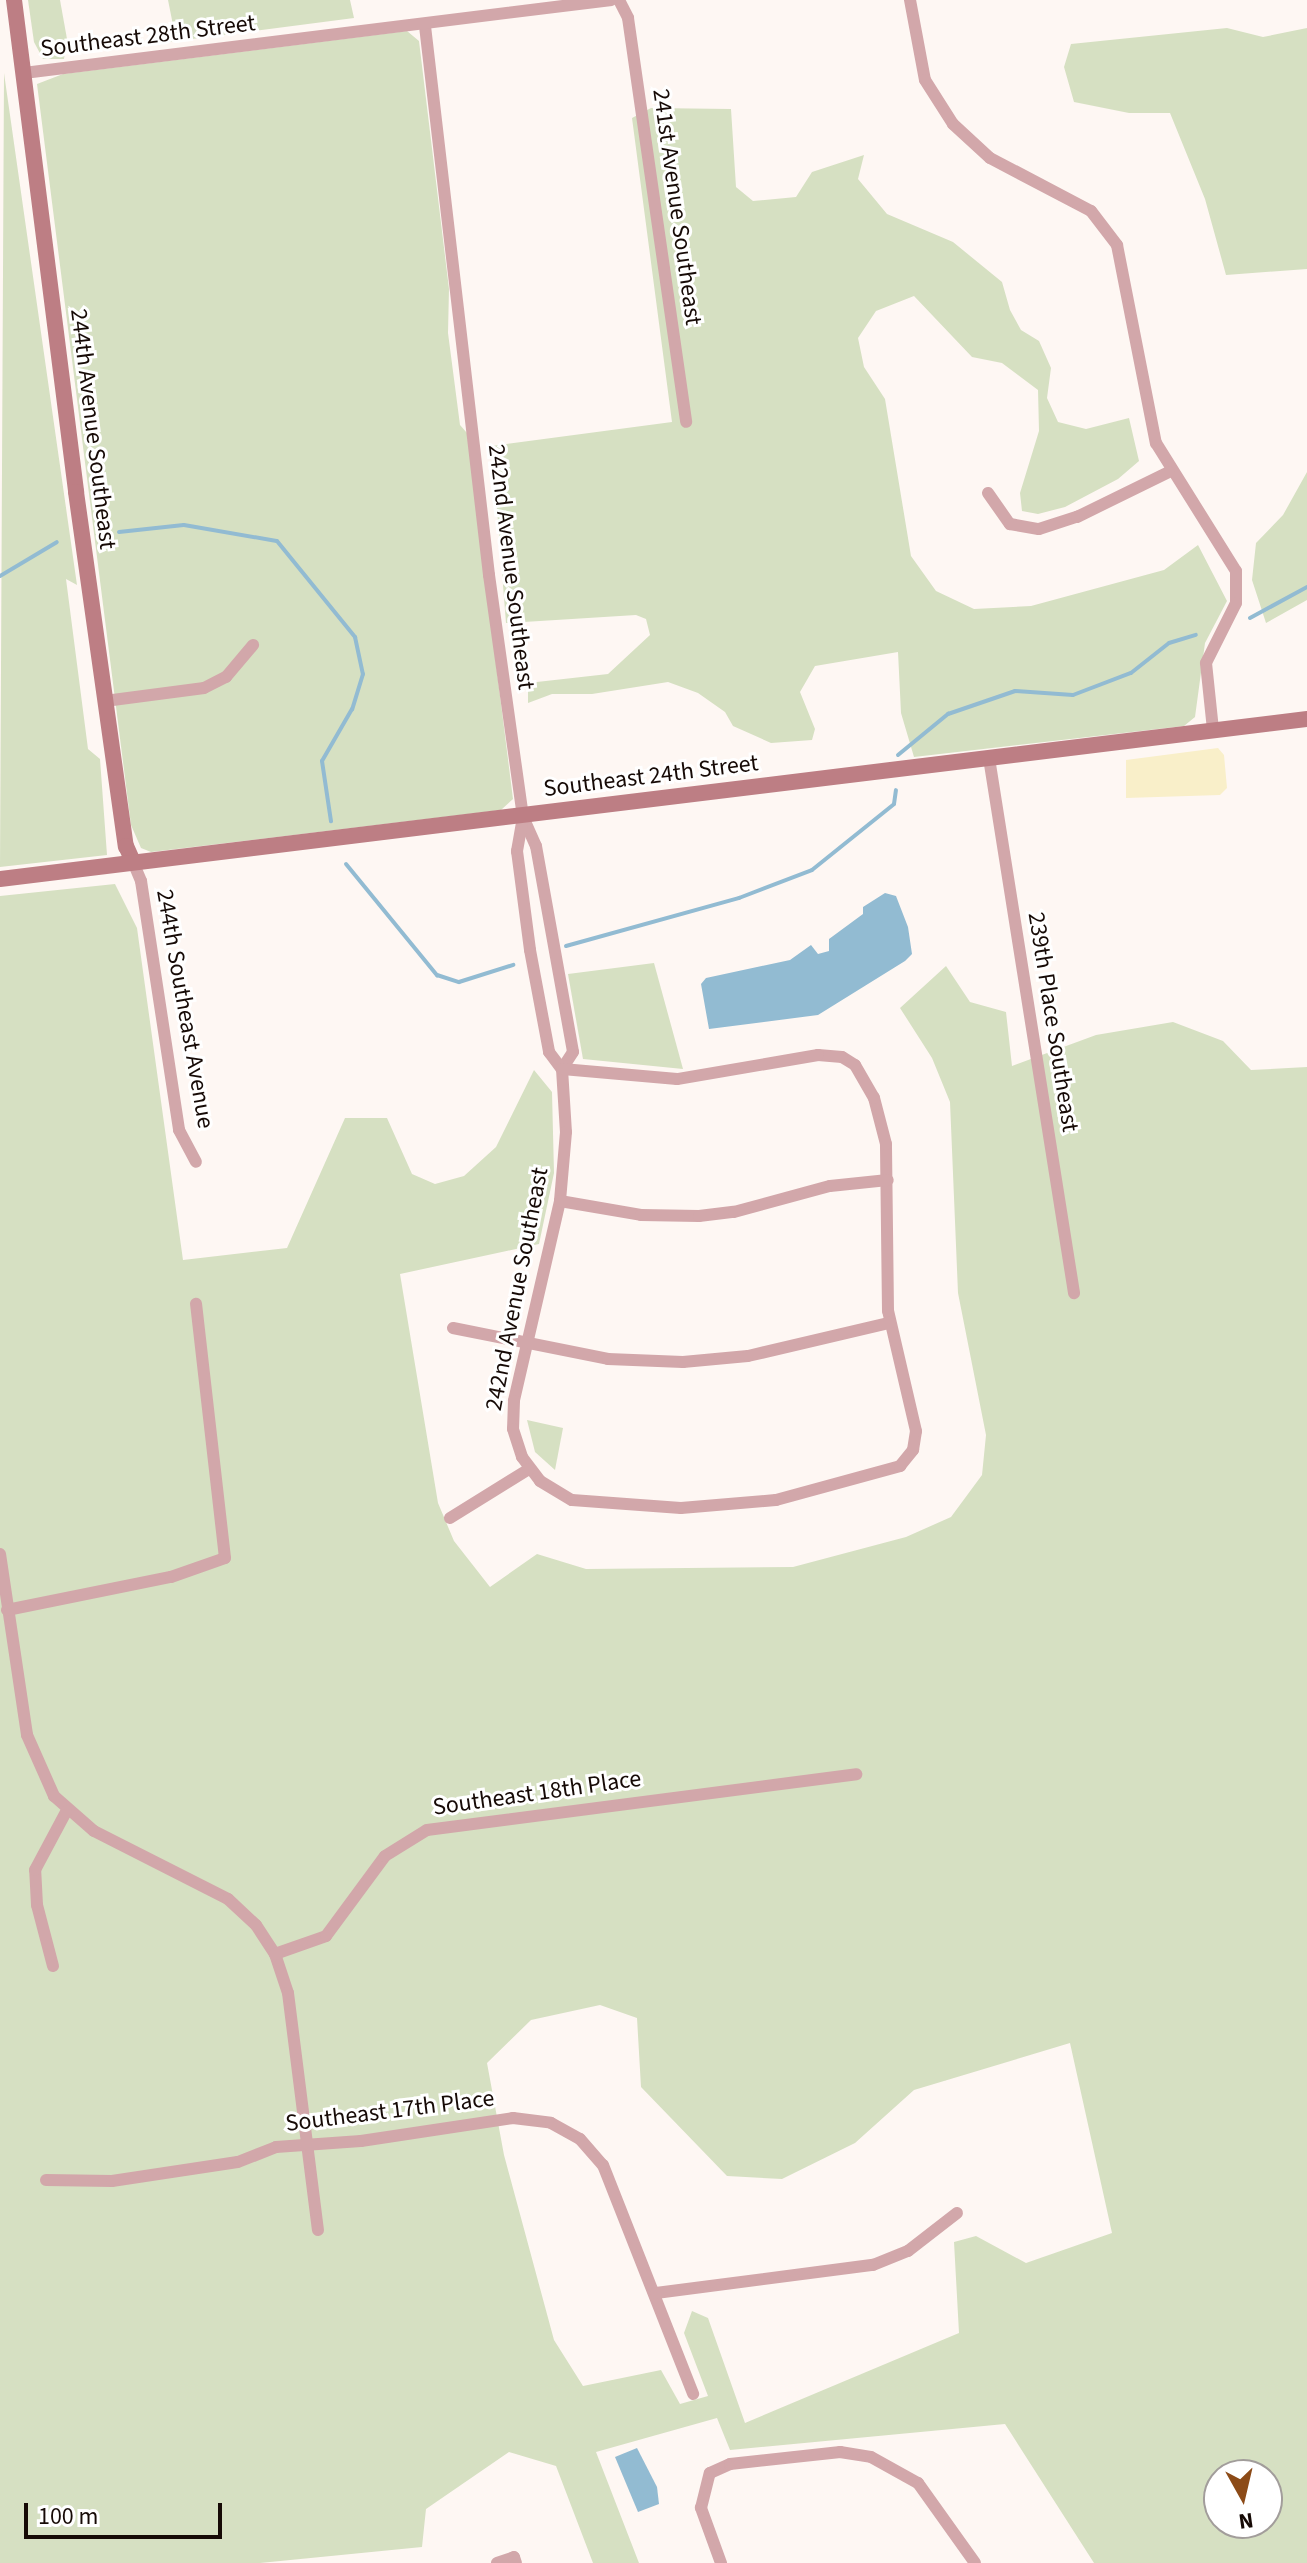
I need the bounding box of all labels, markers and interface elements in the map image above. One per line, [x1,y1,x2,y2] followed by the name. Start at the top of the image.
[39,9,257,63] street label: Southeast 28th Street
[646,87,708,327] street label: 241st Avenue Southeast
[64,307,122,551] street label: 244th Avenue Southeast
[482,443,540,691] street label: 242nd Avenue Southeast
[542,749,760,803] street label: Southeast 24th Street
[150,887,220,1131] street label: 244th Southeast Avenue
[1021,910,1085,1134] street label: 239th Place Southeast
[479,1165,555,1413] street label: 242nd Avenue Southeast
[431,1764,643,1822] street label: Southeast 18th Place
[284,2084,496,2138] street label: Southeast 17th Place
[1203,2459,1283,2539] north arrow
[28,2487,226,2537] scale bar
[38,2499,98,2534] text: 100 m
[1237,2504,1256,2538] text: N

